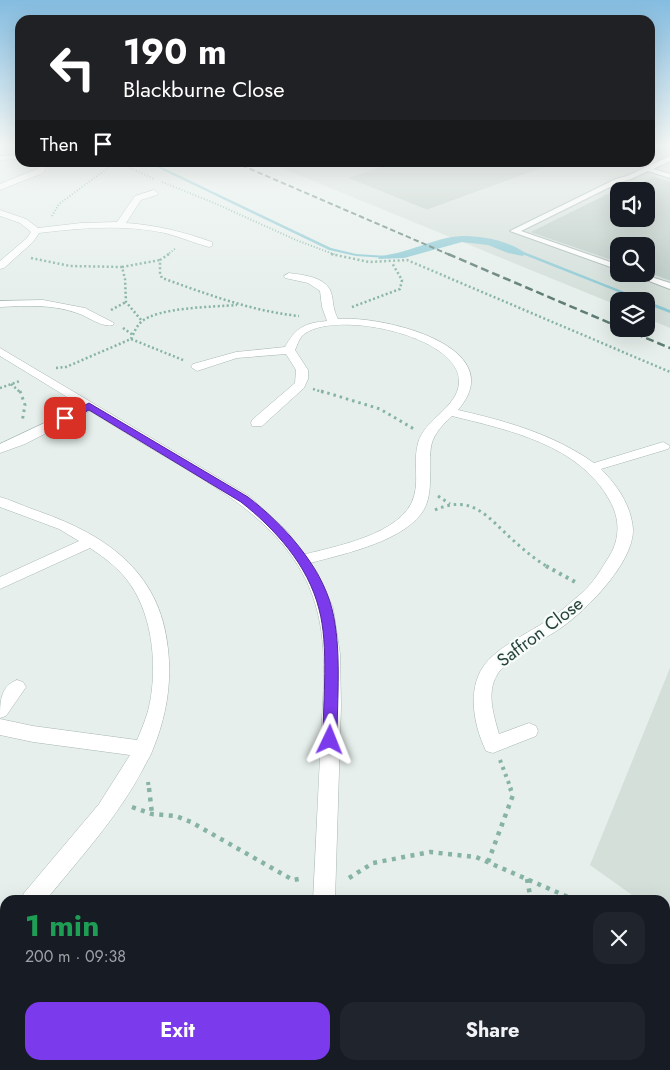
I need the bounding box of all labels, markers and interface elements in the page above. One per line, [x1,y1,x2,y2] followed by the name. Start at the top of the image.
[123,27,227,77] text: 190 m
[40,35,105,100] icon: left
[123,73,285,105] text: Blackburne Close
[89,130,117,158] icon: arrive
[40,131,79,158] text: Then
[610,182,655,337] map controls
[610,182,655,227] button: sound
[610,237,655,282] button: search
[610,292,655,337] button: layers
[44,397,86,439] pin
[51,404,79,432] icon: arrive
[491,591,589,673] street label: Saffron Close
[303,713,355,765] position arrow
[25,904,99,947] text: 1 min
[593,912,645,964] button: close
[25,945,126,968] text: 200 m · 09:38
[25,1002,330,1060] button: Exit
[340,1002,645,1060] button: Share

